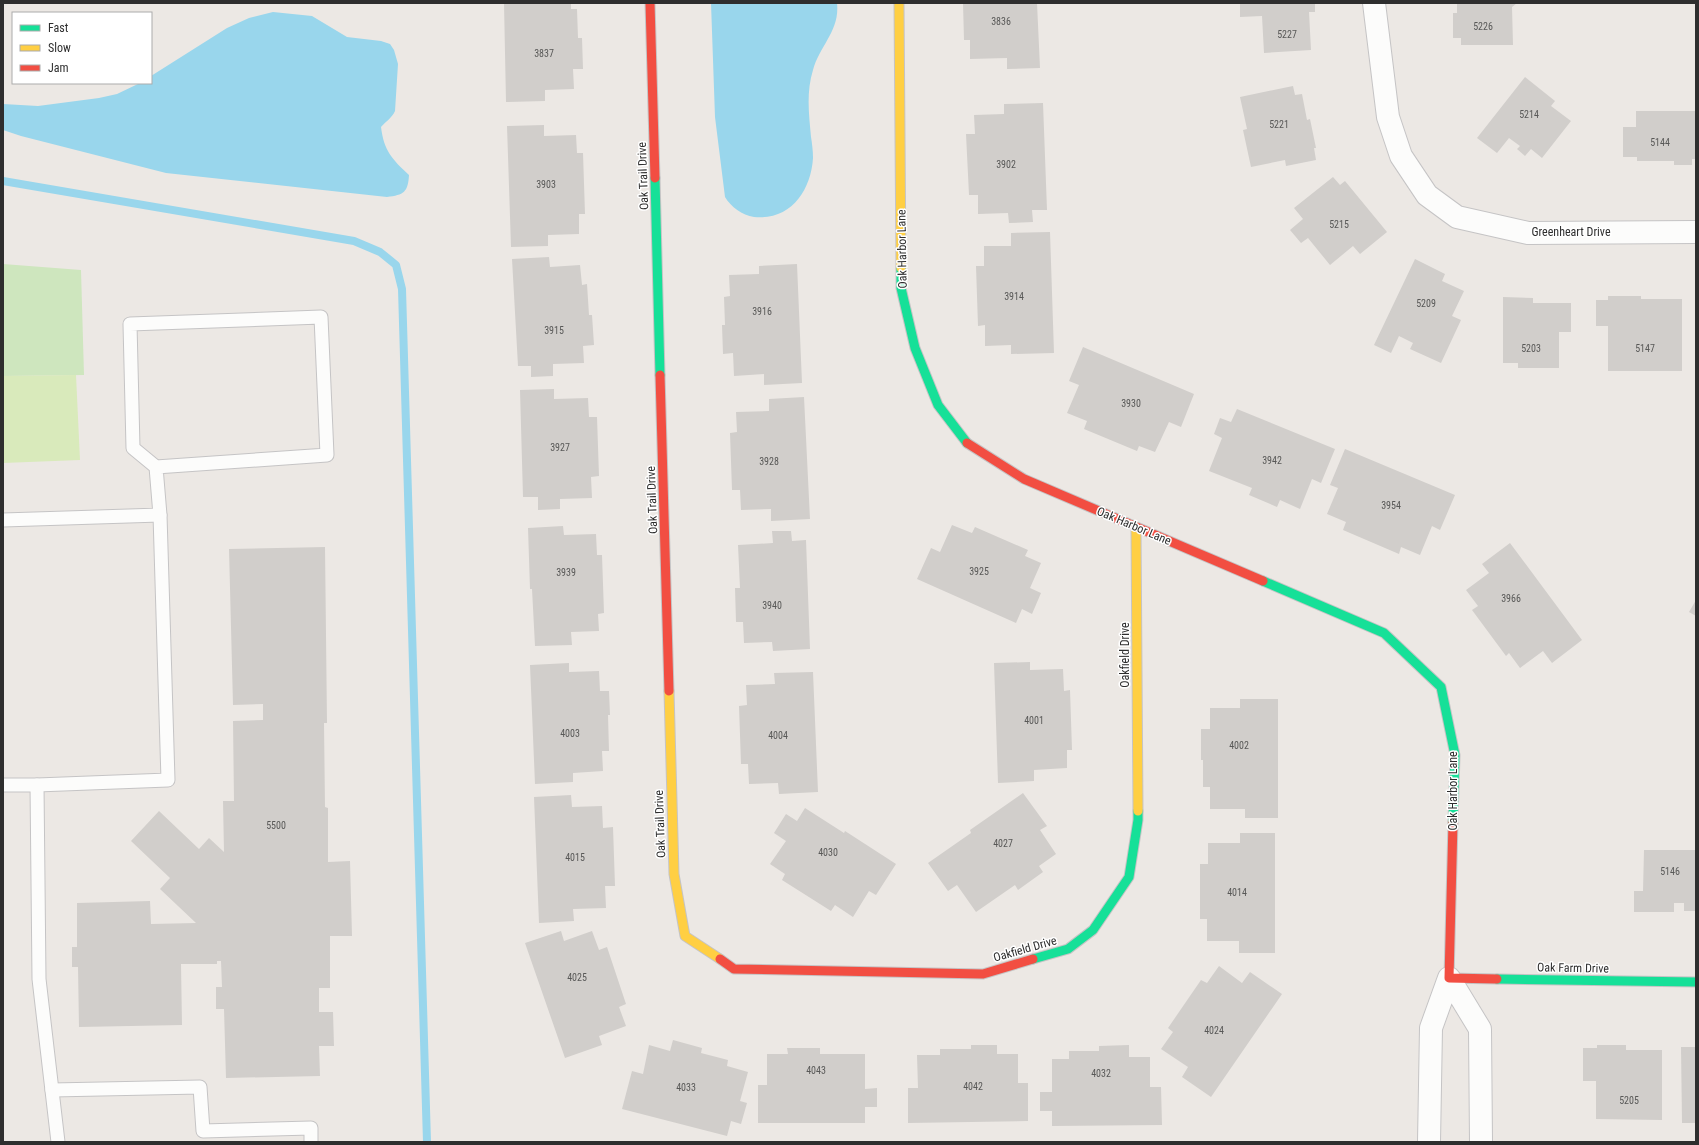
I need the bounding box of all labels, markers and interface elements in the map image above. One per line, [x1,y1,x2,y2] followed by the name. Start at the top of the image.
[12,12,152,84] legend
[991,16,1011,27] house number: 3836
[48,21,69,35] text: Fast
[1473,21,1493,32] house number: 5226
[1277,29,1297,40] house number: 5227
[48,41,71,55] text: Slow
[534,48,554,59] house number: 3837
[48,61,69,75] text: Jam
[1519,109,1539,120] house number: 5214
[1269,119,1289,130] house number: 5221
[1650,137,1670,148] house number: 5144
[635,141,651,210] street label: Oak Trail Drive
[996,159,1016,170] house number: 3902
[536,179,556,190] house number: 3903
[894,209,910,289] street label: Oak Harbor Lane
[1329,219,1349,230] house number: 5215
[1531,225,1611,239] street label: Greenheart Drive
[1004,291,1024,302] house number: 3914
[1416,298,1436,309] house number: 5209
[752,306,772,317] house number: 3916
[544,325,564,336] house number: 3915
[1521,343,1541,354] house number: 5203
[1635,343,1655,354] house number: 5147
[1121,398,1141,409] house number: 3930
[550,442,570,453] house number: 3927
[1262,455,1282,466] house number: 3942
[759,456,779,467] house number: 3928
[644,465,660,534] street label: Oak Trail Drive
[1381,500,1401,511] house number: 3954
[1095,504,1174,548] street label: Oak Harbor Lane
[969,566,989,577] house number: 3925
[556,567,576,578] house number: 3939
[1501,593,1521,604] house number: 3966
[762,600,782,611] house number: 3940
[1118,622,1132,688] street label: Oakfield Drive
[1024,715,1044,726] house number: 4001
[560,728,580,739] house number: 4003
[768,730,788,741] house number: 4004
[1229,740,1249,751] house number: 4002
[1446,751,1460,831] street label: Oak Harbor Lane
[652,789,668,858] street label: Oak Trail Drive
[266,820,286,831] house number: 5500
[993,838,1013,849] house number: 4027
[818,847,838,858] house number: 4030
[565,852,585,863] house number: 4015
[1660,866,1680,877] house number: 5146
[1227,887,1247,898] house number: 4014
[992,933,1059,965] street label: Oakfield Drive
[1537,960,1609,976] street label: Oak Farm Drive
[567,972,587,983] house number: 4025
[1204,1025,1224,1036] house number: 4024
[806,1065,826,1076] house number: 4043
[1091,1068,1111,1079] house number: 4032
[963,1081,983,1092] house number: 4042
[676,1082,696,1093] house number: 4033
[1619,1095,1639,1106] house number: 5205

